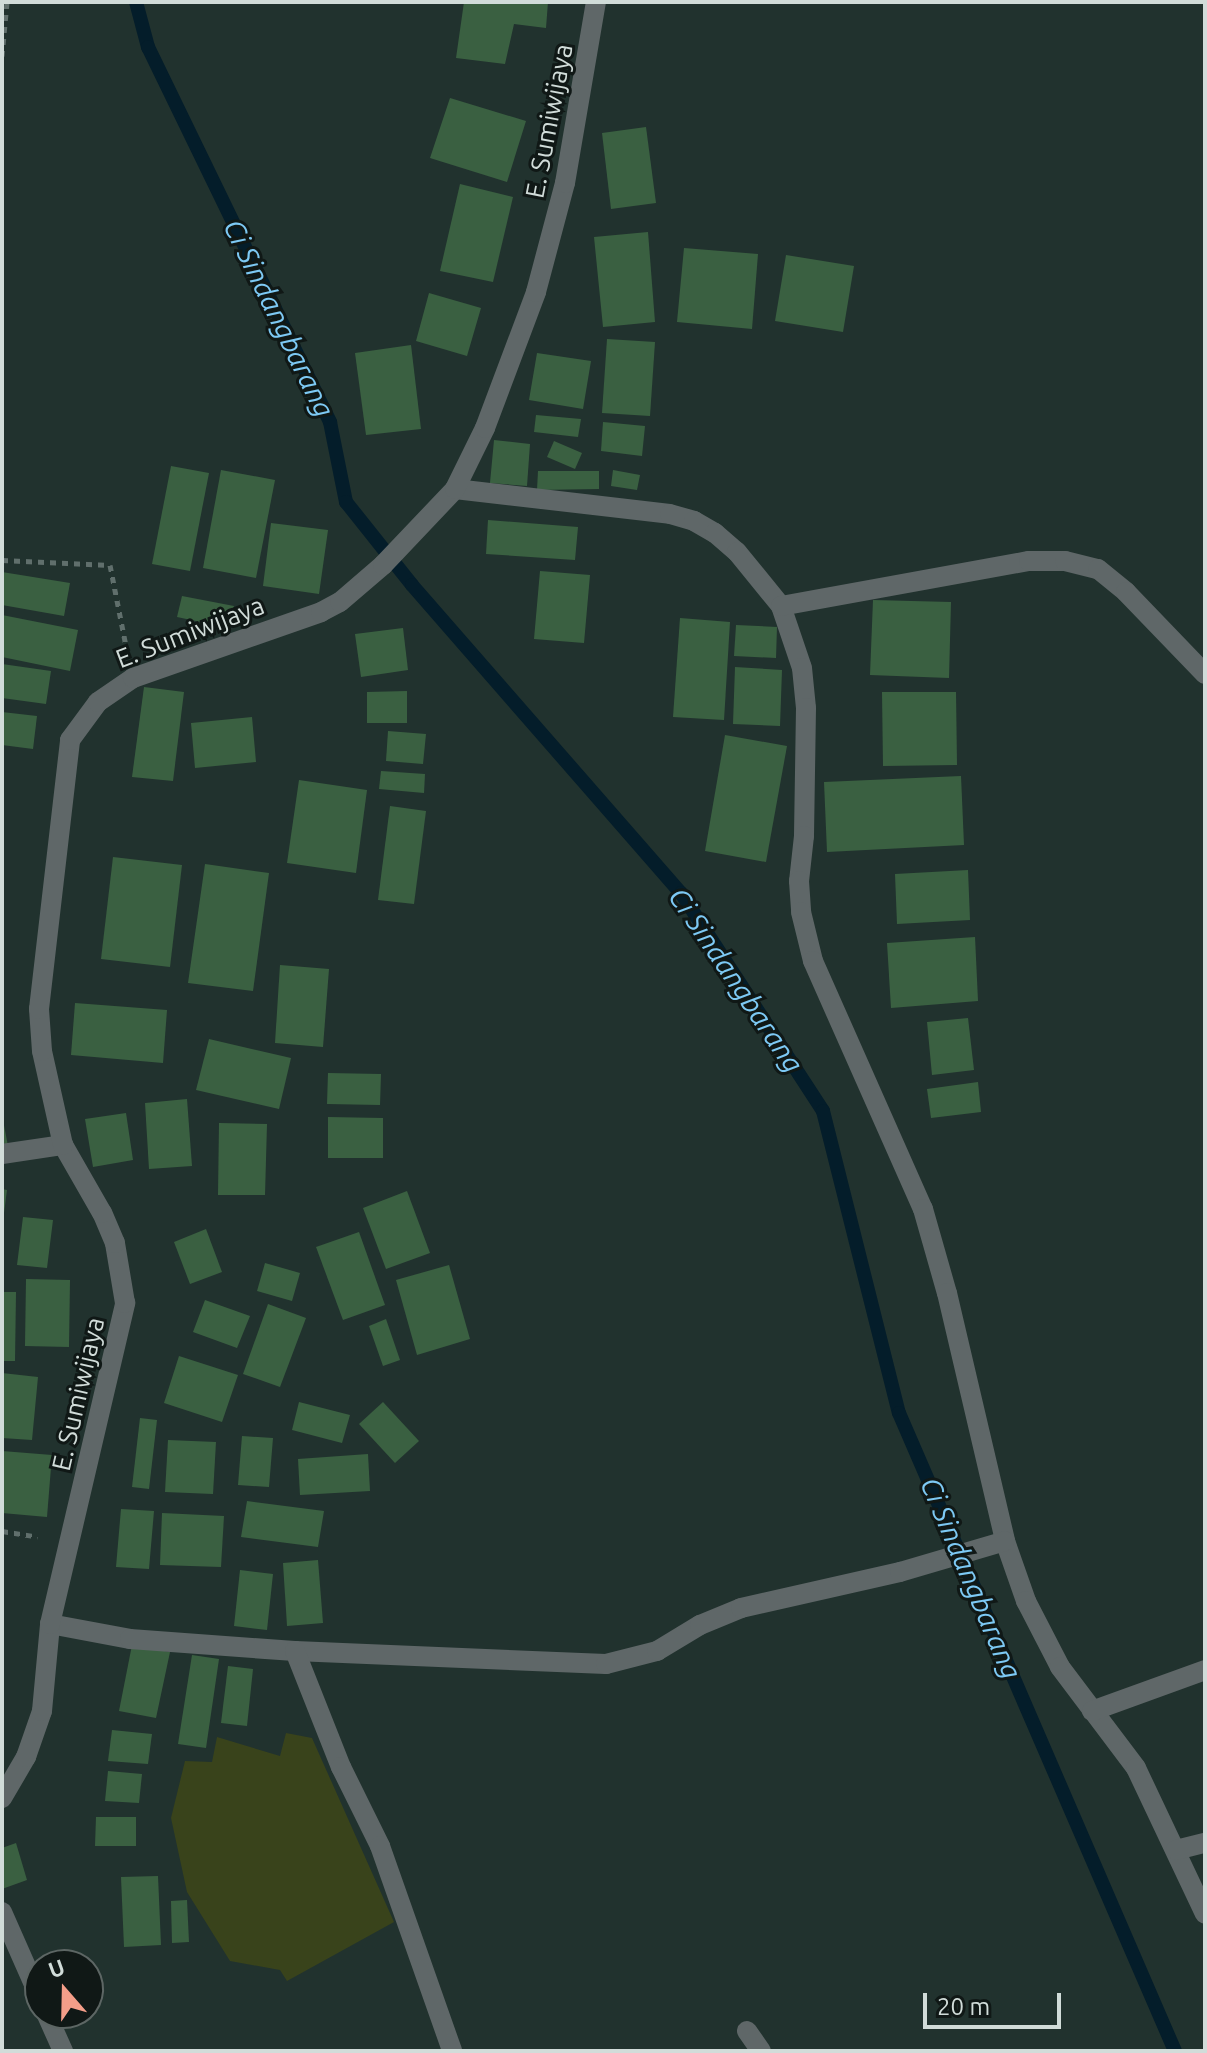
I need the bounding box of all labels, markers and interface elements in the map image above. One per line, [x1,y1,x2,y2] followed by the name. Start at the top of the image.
[519,41,579,201] street label: E. Sumiwijaya
[217,214,341,422] water label: Ci Sindangbarang
[111,589,269,675] street label: E. Sumiwijaya
[662,881,810,1079] water label: Ci Sindangbarang
[45,1314,111,1474] street label: E. Sumiwijaya
[913,1472,1029,1684] water label: Ci Sindangbarang
[24,1949,104,2029] north arrow
[45,1953,68,1982] text: U
[927,1977,1065,2027] scale bar
[937,1993,990,2020] text: 20 m

